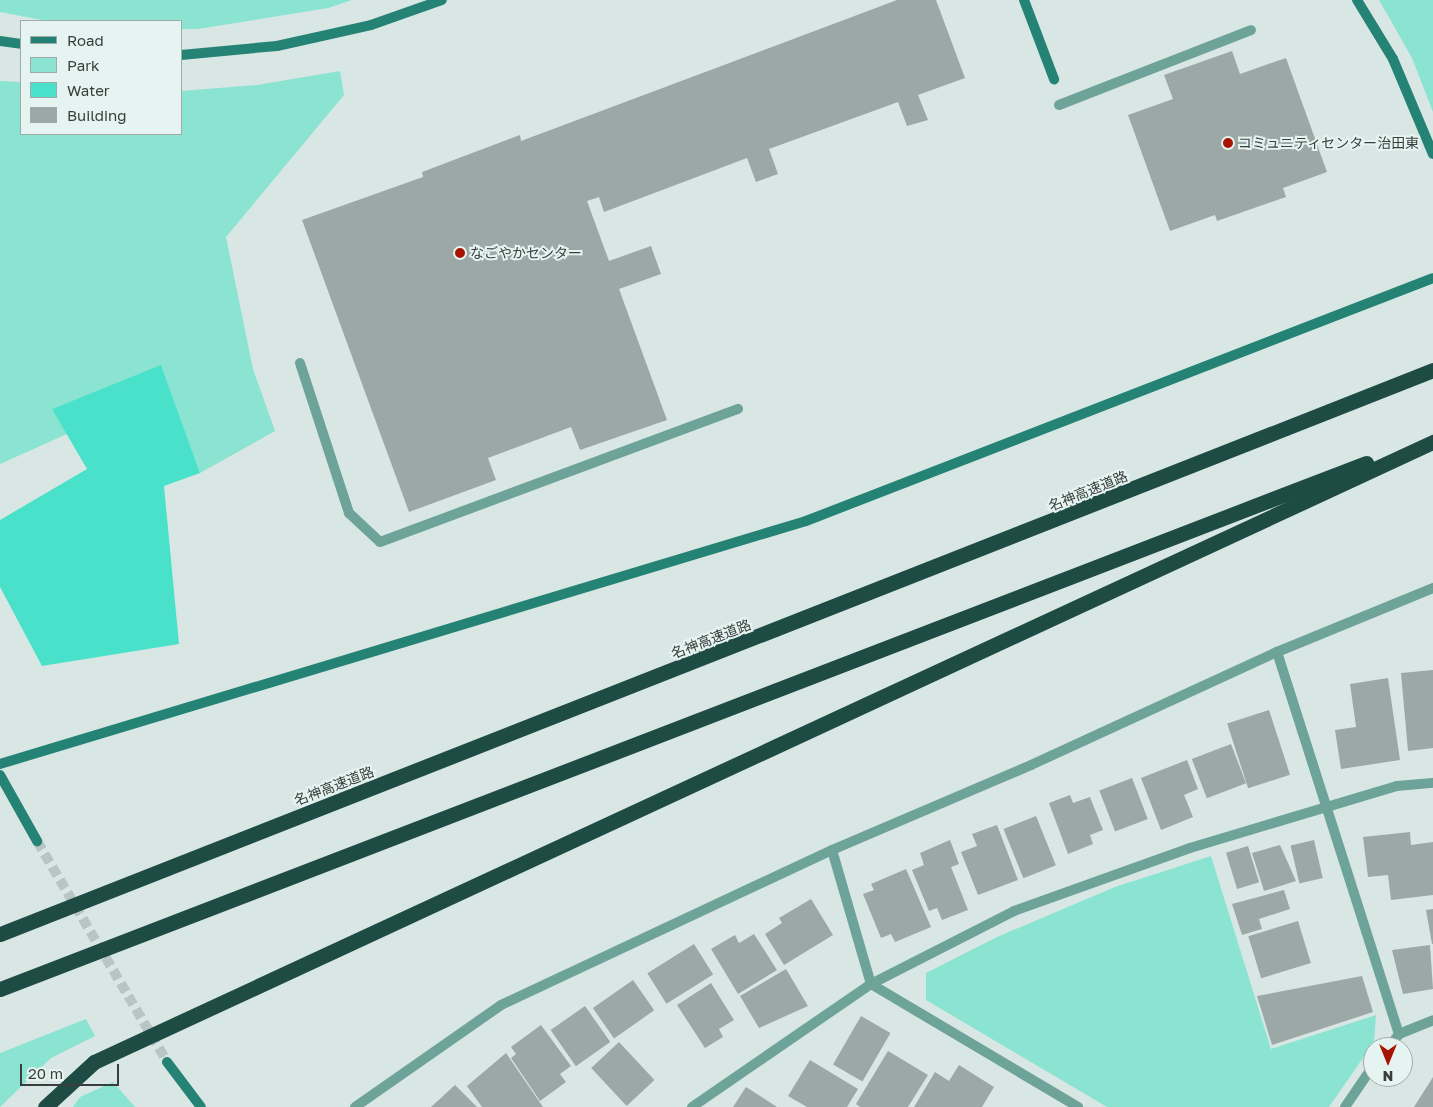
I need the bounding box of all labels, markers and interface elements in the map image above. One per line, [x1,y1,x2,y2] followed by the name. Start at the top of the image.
[20,20,182,135] legend
[67,31,104,49] text: Road
[67,56,99,74] text: Park
[67,81,110,99] text: Water
[67,106,127,124] text: Building
[1238,135,1420,151] place label: コミュニティセンター治田東
[1222,137,1234,149] marker: コミュニティセンター治田東
[470,245,582,261] place label: なごやかセンター
[454,247,466,259] marker: なごやかセンター
[1046,467,1130,515] street label: 名神高速道路
[669,616,753,662] street label: 名神高速道路
[292,763,376,809] street label: 名神高速道路
[1363,1037,1413,1087] north arrow
[22,1054,121,1086] scale bar
[28,1064,63,1082] text: 20 m
[1383,1068,1393,1085] text: N

